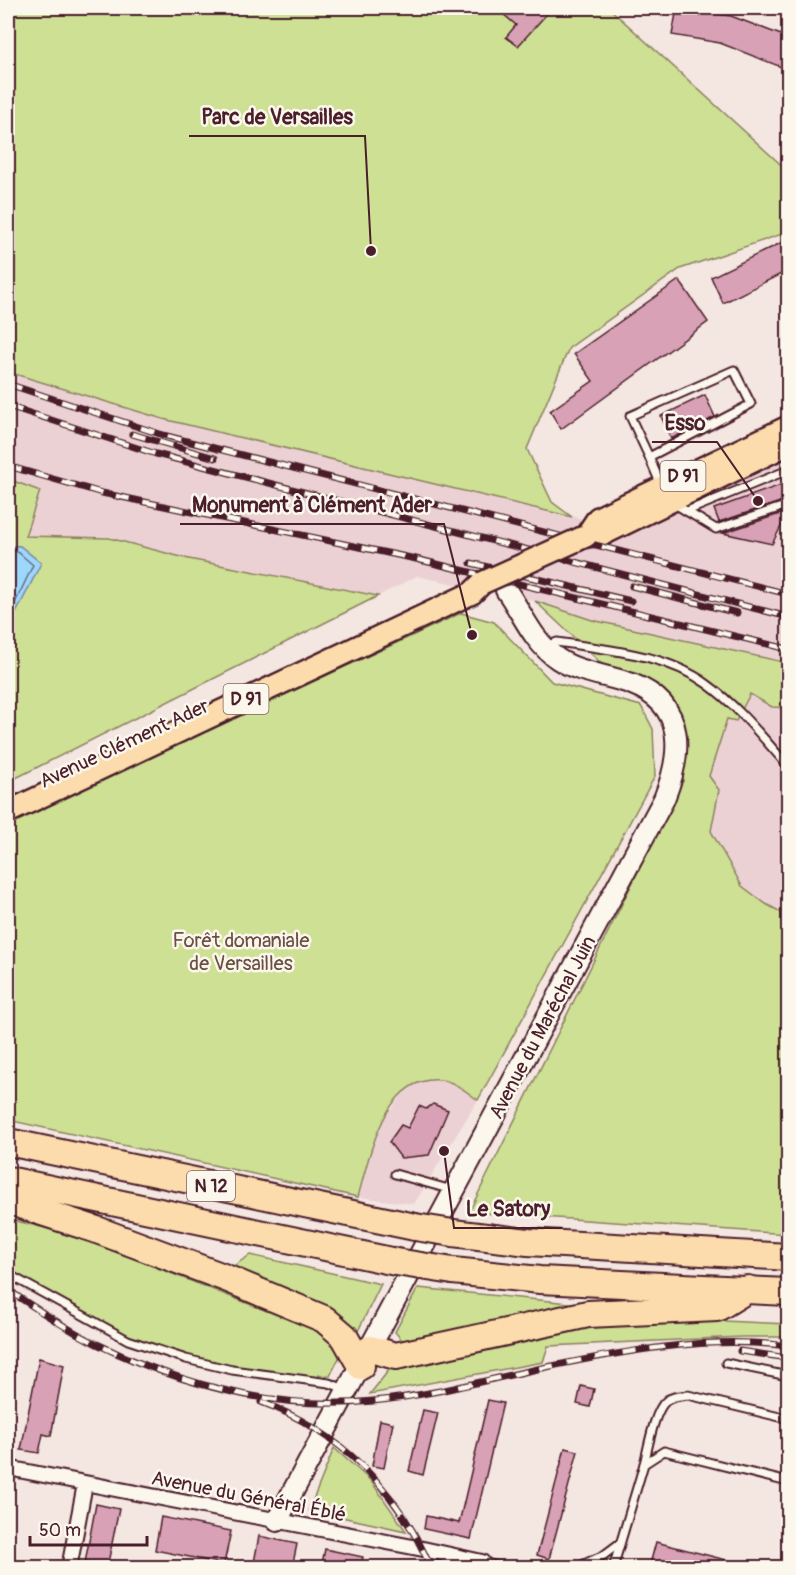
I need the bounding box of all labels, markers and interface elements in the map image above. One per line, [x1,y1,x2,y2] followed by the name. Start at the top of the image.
[189,97,365,136] callout: Parc de Versailles
[201,104,353,131] text: Parc de Versailles
[652,403,717,442] callout: Esso
[665,410,706,437] text: Esso
[660,461,706,491] road number: D 91
[180,485,444,524] callout: Monument à Clément Ader
[192,492,432,519] text: Monument à Clément Ader
[224,684,268,714] road number: D 91
[35,693,213,794] street label: Avenue Clément Ader
[173,928,310,976] park label: Forêt domaniale de Versailles
[484,931,601,1123] street label: Avenue du Maréchal Juin
[187,1171,235,1201] road number: N 12
[454,1189,562,1228] callout: Le Satory
[466,1196,550,1223] text: Le Satory
[149,1465,348,1528] street label: Avenue du Général Éblé
[30,1509,147,1547] scale bar
[39,1519,81,1542] text: 50 m

